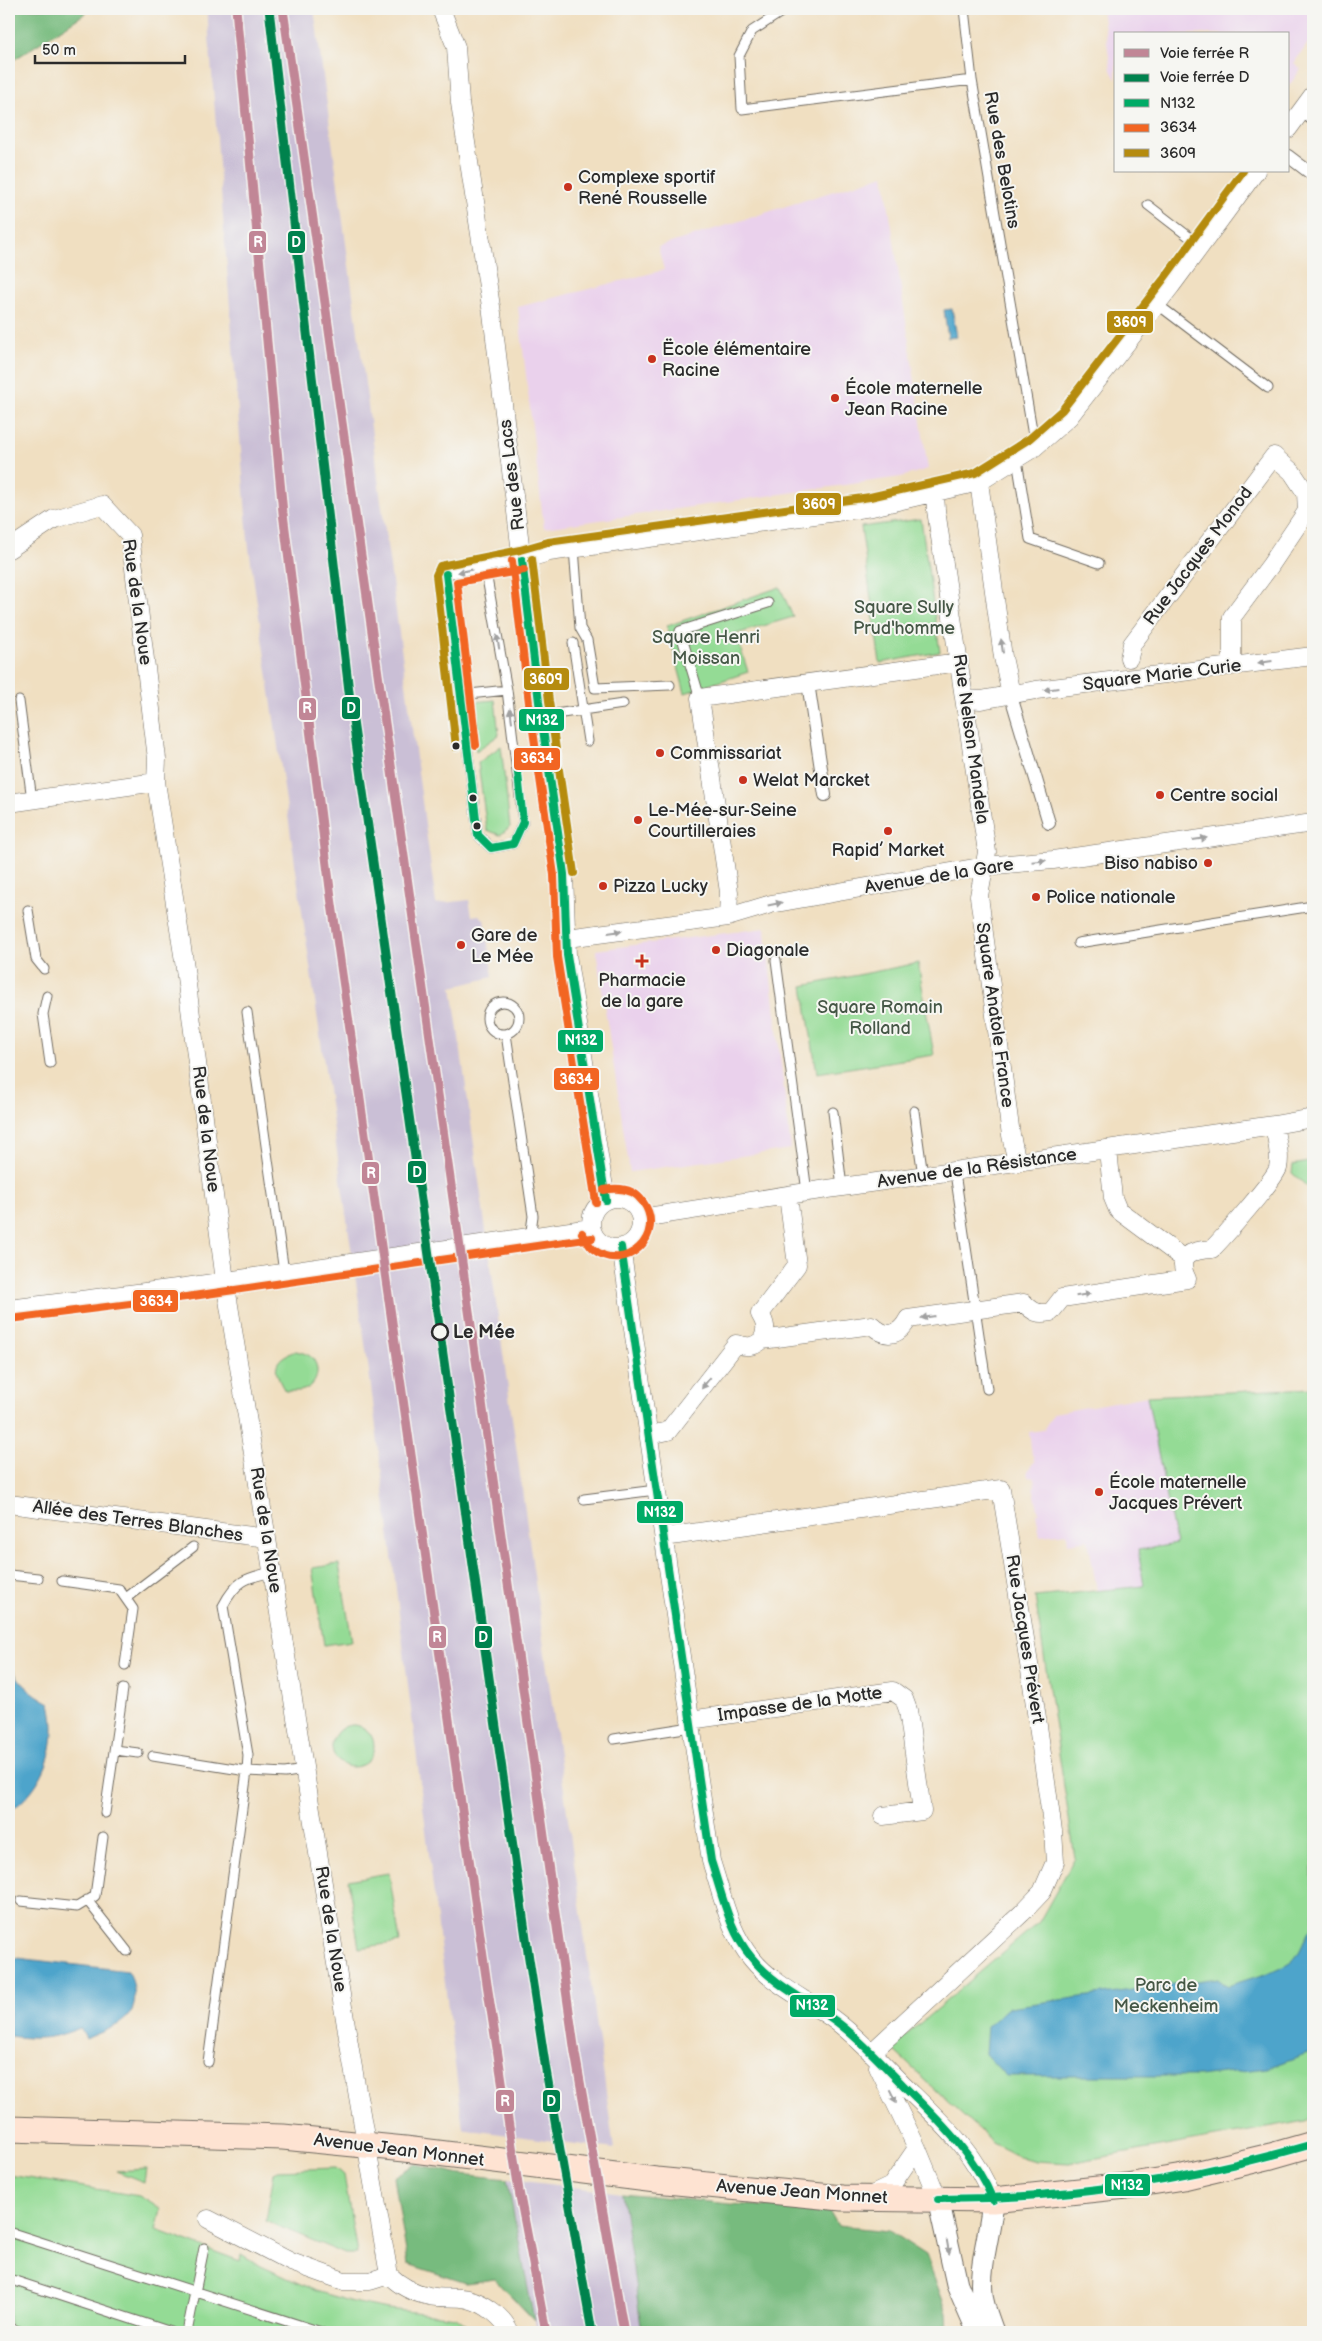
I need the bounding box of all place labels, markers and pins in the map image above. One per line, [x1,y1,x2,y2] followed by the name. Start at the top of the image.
[578,167,716,209] place label: Complexe sportif René Rousselle
[562,181,574,193] marker: Complexe sportif René Rousselle
[662,338,811,381] place label: Ëcole élémentaire Racine
[646,353,658,365] marker: Ëcole élémentaire Racine
[845,376,983,420] place label: École maternelle Jean Racine
[829,392,841,404] marker: École maternelle Jean Racine
[451,741,461,751] unlabelled marker
[670,743,782,764] place label: Commissariat
[654,747,666,759] marker: Commissariat
[753,770,870,791] place label: Welat Marcket
[737,774,749,786] marker: Welat Marcket
[1170,785,1278,806] place label: Centre social
[1154,789,1166,801] marker: Centre social
[468,793,478,803] unlabelled marker
[648,800,797,842] place label: Le-Mée-sur-Seine Courtilleraies
[632,814,644,826] marker: Le-Mée-sur-Seine Courtilleraies
[472,821,482,831] unlabelled marker
[882,825,894,837] marker: Rapid’ Market
[831,840,945,861] place label: Rapid’ Market
[1104,853,1198,874] place label: Biso nabiso
[1202,857,1214,869] marker: Biso nabiso
[613,876,709,897] place label: Pizza Lucky
[597,880,609,892] marker: Pizza Lucky
[1046,887,1176,908] place label: Police nationale
[1030,891,1042,903] marker: Police nationale
[471,925,538,967] place label: Gare de Le Mée
[455,939,467,951] marker: Gare de Le Mée
[726,940,809,961] place label: Diagonale
[710,944,722,956] marker: Diagonale
[636,955,648,967] marker: Pharmacie de la gare
[598,970,686,1012] place label: Pharmacie de la gare
[453,1322,515,1343] place label: Le Mée
[431,1323,449,1341] marker: Le Mée
[1109,1470,1247,1514] place label: École maternelle Jacques Prévert
[1093,1486,1105,1498] marker: École maternelle Jacques Prévert

